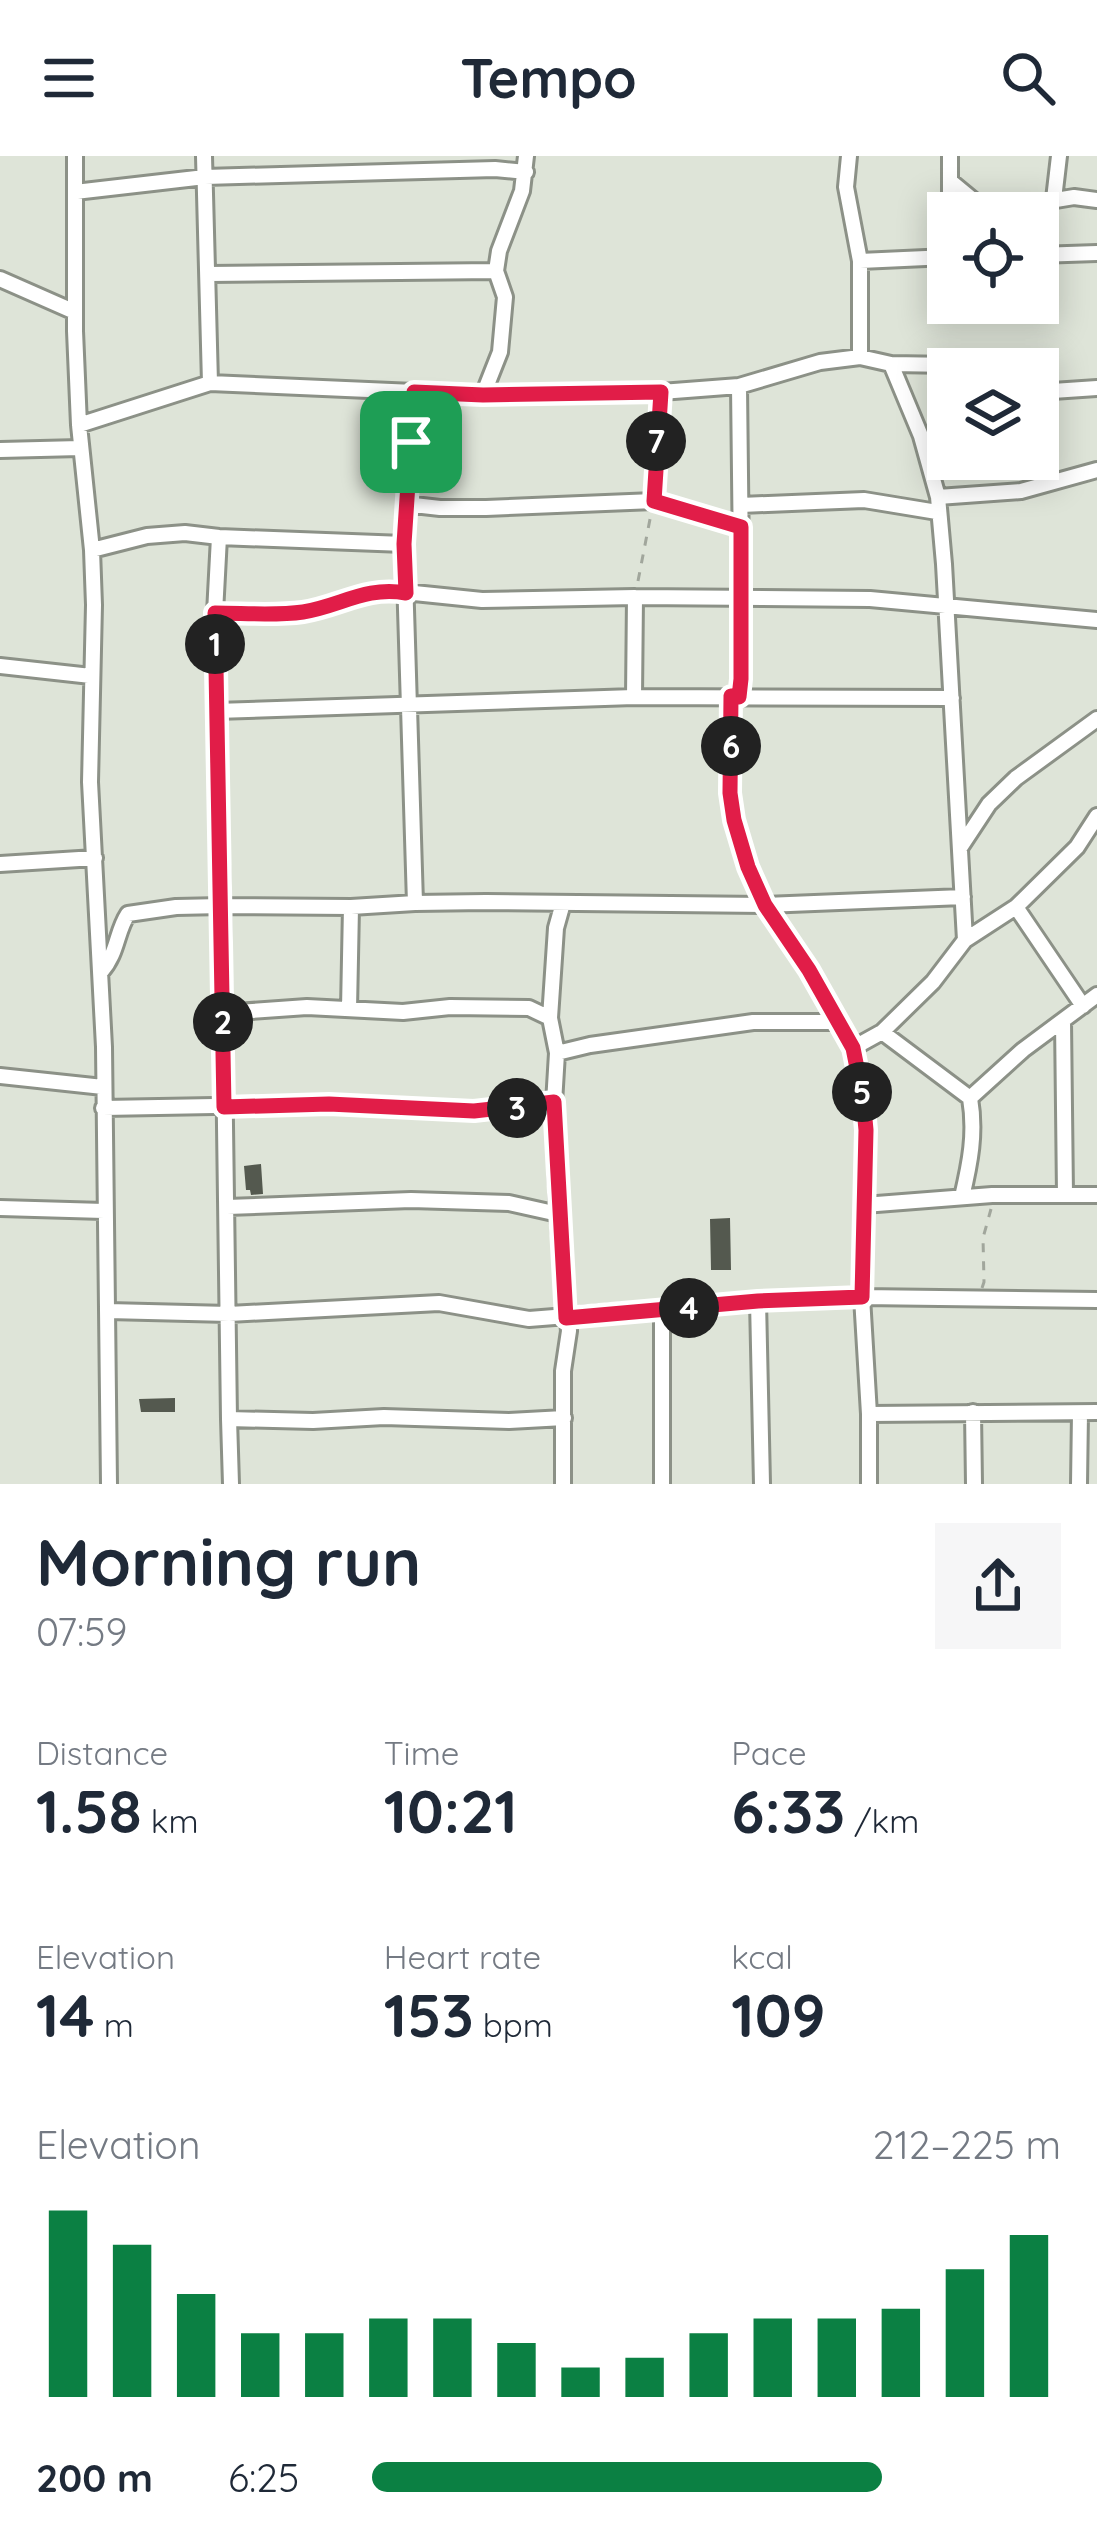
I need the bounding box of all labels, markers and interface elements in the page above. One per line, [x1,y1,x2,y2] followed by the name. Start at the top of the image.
[460,44,637,112] text: Tempo
[36,45,102,111] icon: menu
[995,45,1061,111] icon: search
[927,192,1059,480] map controls
[927,192,1059,324] button: locate
[927,348,1059,480] button: layers
[360,391,462,493] pin
[378,409,444,475] icon: arrive
[626,411,686,471] pin: 7
[647,420,665,461] text: 7
[185,614,245,674] pin: 1
[209,623,221,664] text: 1
[701,716,761,776] pin: 6
[722,725,740,766] text: 6
[193,992,253,1052] pin: 2
[214,1001,232,1042] text: 2
[832,1062,892,1122] pin: 5
[852,1071,872,1112] text: 5
[487,1078,547,1138] pin: 3
[508,1087,526,1128] text: 3
[659,1278,719,1338] pin: 4
[679,1287,699,1328] text: 4
[36,1520,421,1603] text: Morning run
[935,1523,1061,1649] button: share
[36,1607,127,1656] text: 07:59
[36,1732,168,1773] text: Distance
[384,1732,459,1773] text: Time
[731,1732,807,1773] text: Pace
[36,1773,142,1848] text: 1.58
[384,1773,518,1848] text: 10:21
[731,1773,845,1848] text: 6:33
[142,1800,199,1841] text: km
[845,1800,919,1841] text: /km
[36,1936,175,1977] text: Elevation
[384,1936,541,1977] text: Heart rate
[731,1936,793,1977] text: kcal
[36,1977,95,2052] text: 14
[384,1977,474,2052] text: 153
[731,1977,826,2052] text: 109
[95,2004,134,2045] text: m
[474,2004,553,2045] text: bpm
[36,2120,200,2169] text: Elevation
[873,2120,1061,2169] text: 212–225 m
[36,2453,153,2502] text: 200 m
[228,2453,299,2502] text: 6:25

